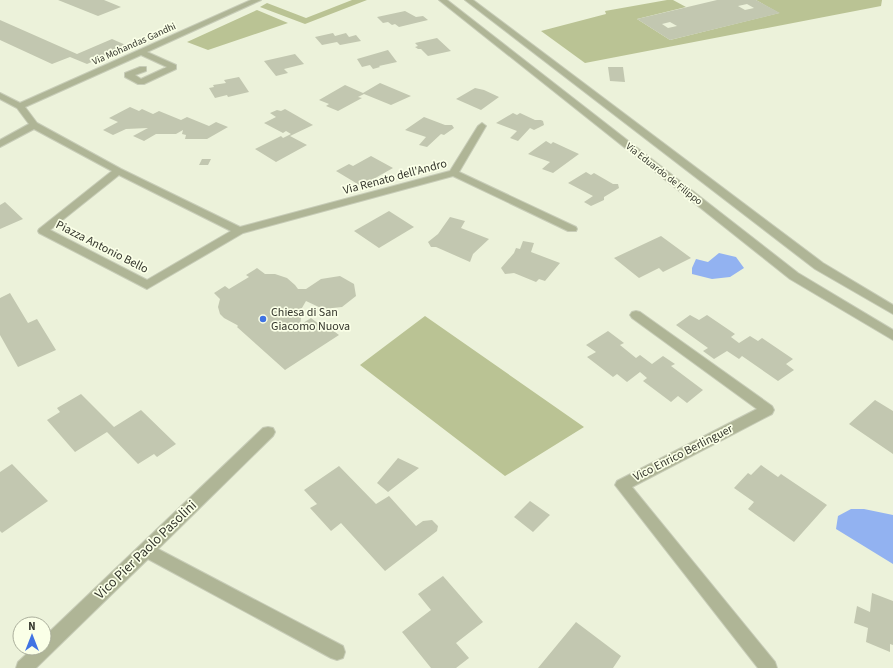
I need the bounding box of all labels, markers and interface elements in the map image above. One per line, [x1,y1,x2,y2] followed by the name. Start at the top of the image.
[90,19,178,69] street label: Via Mohandas Gandhi
[623,140,705,208] street label: Via Eduardo de Filippo
[341,155,449,199] street label: Via Renato dell'Andro
[53,216,151,278] street label: Piazza Antonio Bello
[271,304,350,335] place label: Chiesa di San Giacomo Nuova
[258,314,268,324] marker: Chiesa di San Giacomo Nuova
[630,420,737,486] street label: Vico Enrico Berlinguer
[91,496,201,604] street label: Vico Pier Paolo Pasolini
[12,616,52,656] north arrow
[28,619,36,634] text: N

